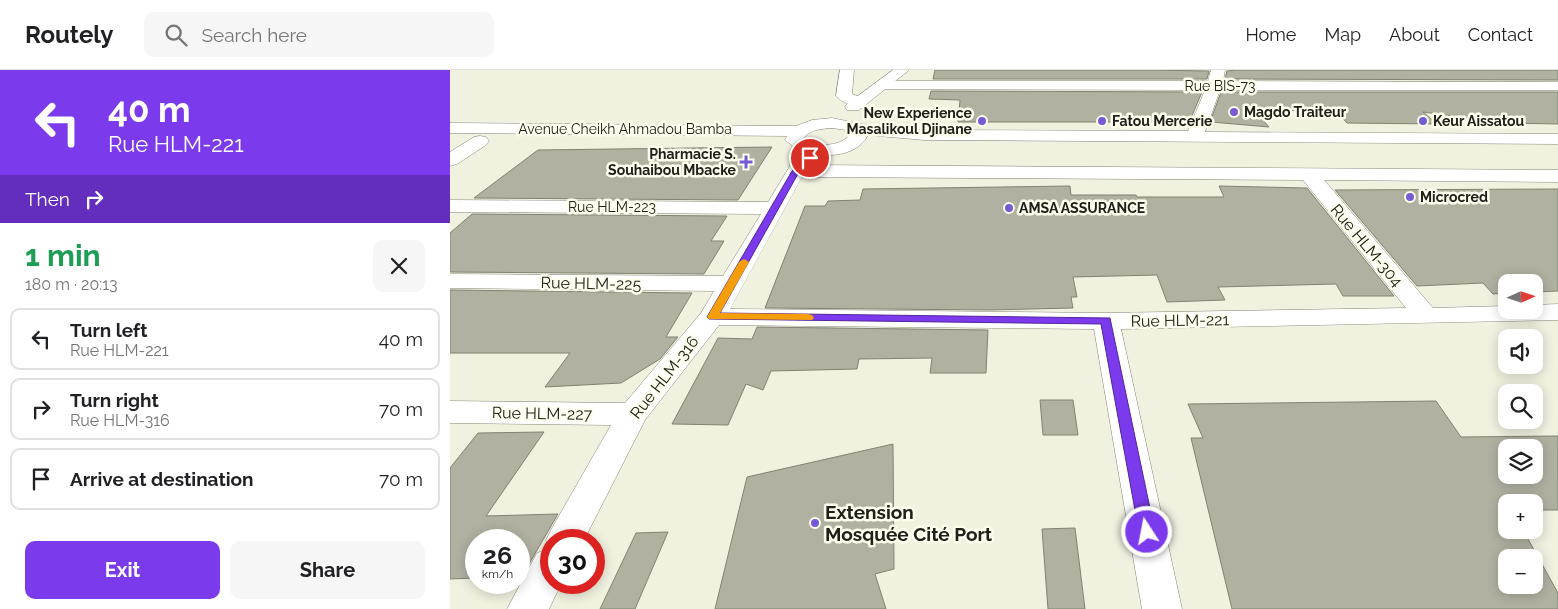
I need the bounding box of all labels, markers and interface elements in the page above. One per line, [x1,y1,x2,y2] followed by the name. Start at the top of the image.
[144,12,494,57] search box
[25,20,114,49] text: Routely
[162,21,190,49] icon: search
[202,24,307,46] text: Search here
[1245,24,1296,45] text: Home
[1324,24,1361,45] text: Map
[1389,24,1440,45] text: About
[1468,24,1533,45] text: Contact
[1185,78,1255,94] street label: Rue BIS-73
[108,89,190,130] text: 40 m
[25,90,90,155] icon: left
[1244,104,1347,120] place label: Magdo Traiteur
[846,105,973,137] place label: New Experience Masalikoul Djinane
[1228,106,1240,118] marker: Magdo Traiteur
[1112,113,1213,129] place label: Fatou Mercerie
[1433,113,1525,129] place label: Keur Aissatou
[976,115,988,127] marker: New Experience Masalikoul Djinane
[1096,115,1108,127] marker: Fatou Mercerie
[1417,115,1429,127] marker: Keur Aissatou
[518,121,732,137] street label: Avenue Cheikh Ahmadou Bamba
[108,131,244,157] text: Rue HLM-221
[789,137,831,179] pin
[796,144,824,172] icon: arrive
[608,146,737,178] place label: Pharmacie S. Souhaibou Mbacke
[740,156,752,168] marker: Pharmacie S. Souhaibou Mbacke
[80,185,108,213] icon: right
[25,188,70,210] text: Then
[1420,189,1488,205] place label: Microcred
[1404,191,1416,203] marker: Microcred
[568,199,656,215] street label: Rue HLM-223
[1019,200,1145,216] place label: AMSA ASSURANCE
[1327,200,1407,291] street label: Rue HLM-304
[1003,202,1015,214] marker: AMSA ASSURANCE
[25,238,101,273] text: 1 min
[373,240,425,292] button: close
[541,273,642,294] street label: Rue HLM-225
[1498,274,1542,319] north arrow
[1498,274,1543,594] map controls
[25,275,118,294] text: 180 m · 20:13
[1131,310,1230,331] street label: Rue HLM-221
[70,319,147,341] text: Turn left
[27,325,55,353] icon: left
[379,328,423,350] text: 40 m
[1498,329,1543,374] button: sound
[626,332,703,422] street label: Rue HLM-316
[70,341,169,360] text: Rue HLM-221
[1498,384,1543,429] button: search
[70,389,159,411] text: Turn right
[27,395,55,423] icon: right
[379,398,423,420] text: 70 m
[492,403,593,424] street label: Rue HLM-227
[70,411,170,430] text: Rue HLM-316
[1498,439,1543,484] button: layers
[27,465,55,493] icon: arrive
[70,468,254,490] text: Arrive at destination
[379,468,423,490] text: 70 m
[1498,494,1543,539] button: +
[825,501,993,545] place label: Extension Mosquée Cité Port
[1120,505,1172,557] position arrow
[809,517,821,529] marker: Extension Mosquée Cité Port
[540,529,605,594] speed limit sign: 30
[483,540,512,570] text: 26
[25,541,220,599] button: Exit
[230,541,425,599] button: Share
[1498,549,1543,594] button: −
[482,567,513,581] text: km/h

